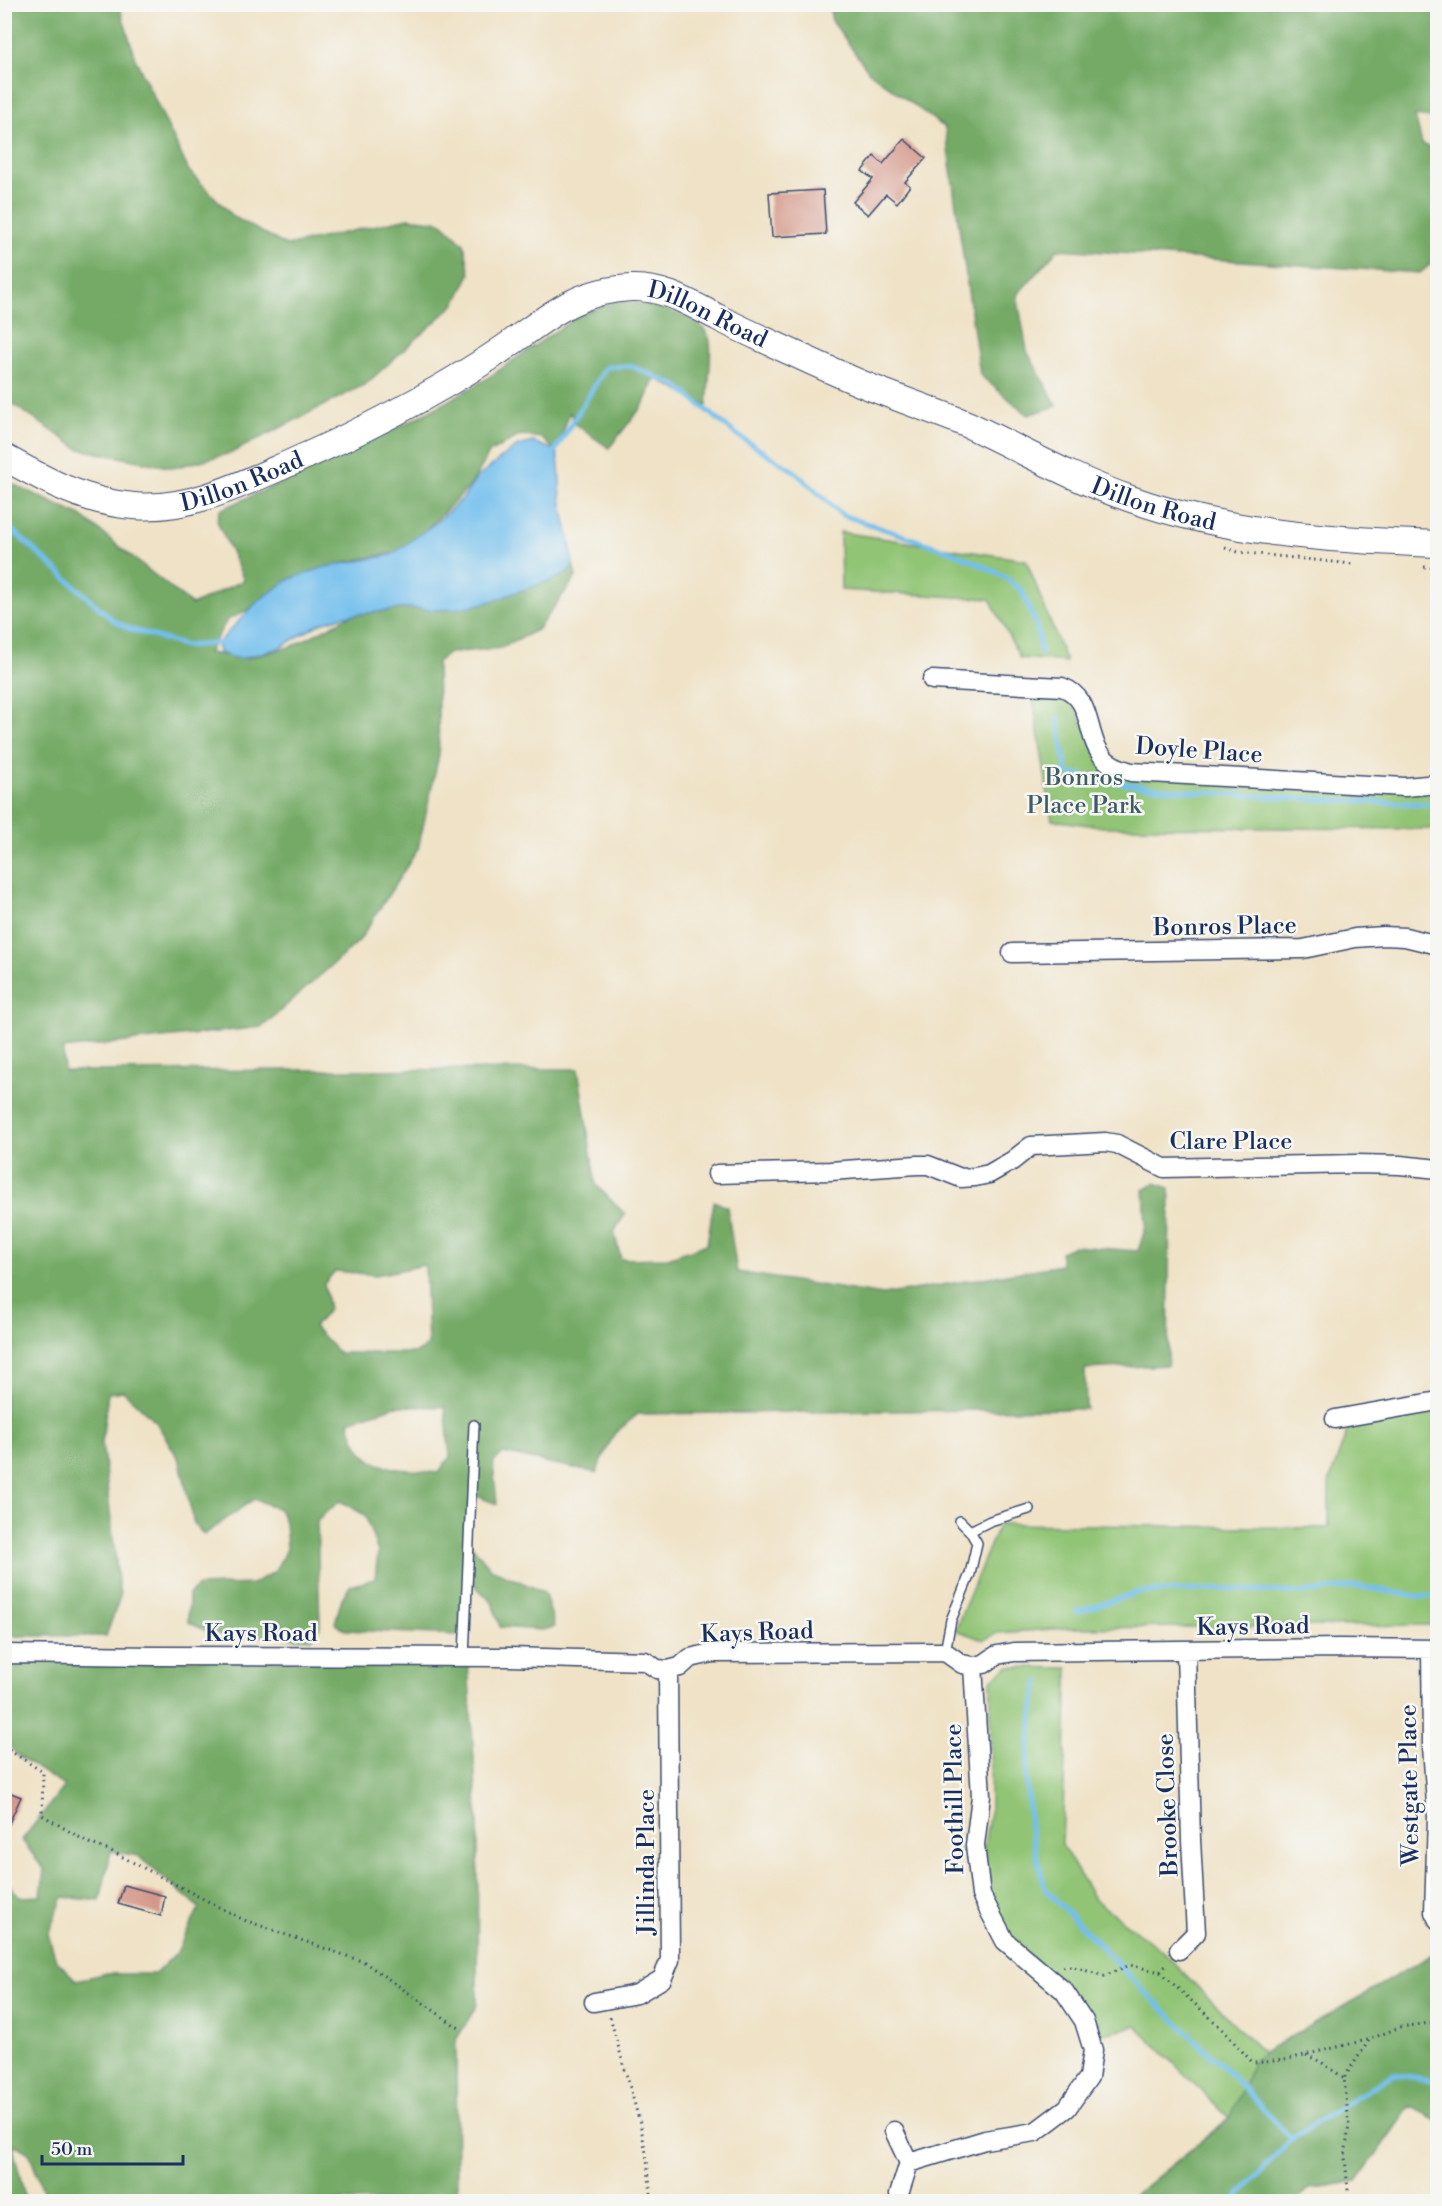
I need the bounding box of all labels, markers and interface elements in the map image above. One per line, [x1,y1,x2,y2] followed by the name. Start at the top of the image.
[645,275,772,355] street label: Dillon Road
[178,445,309,519] street label: Dillon Road
[1087,471,1219,538] street label: Dillon Road
[1134,732,1264,770] street label: Doyle Place
[1027,763,1143,821] park label: Bonros Place Park
[1152,911,1297,943] street label: Bonros Place
[1170,1127,1292,1157] street label: Clare Place
[1196,1611,1310,1643] street label: Kays Road
[700,1616,814,1650] street label: Kays Road
[204,1619,318,1649] street label: Kays Road
[1394,1704,1426,1867] street label: Westgate Place
[939,1723,971,1875] street label: Foothill Place
[1151,1733,1186,1878] street label: Brooke Close
[632,1789,662,1936] street label: Jillinda Place
[42,2128,183,2166] scale bar
[51,2138,93,2161] text: 50 m

